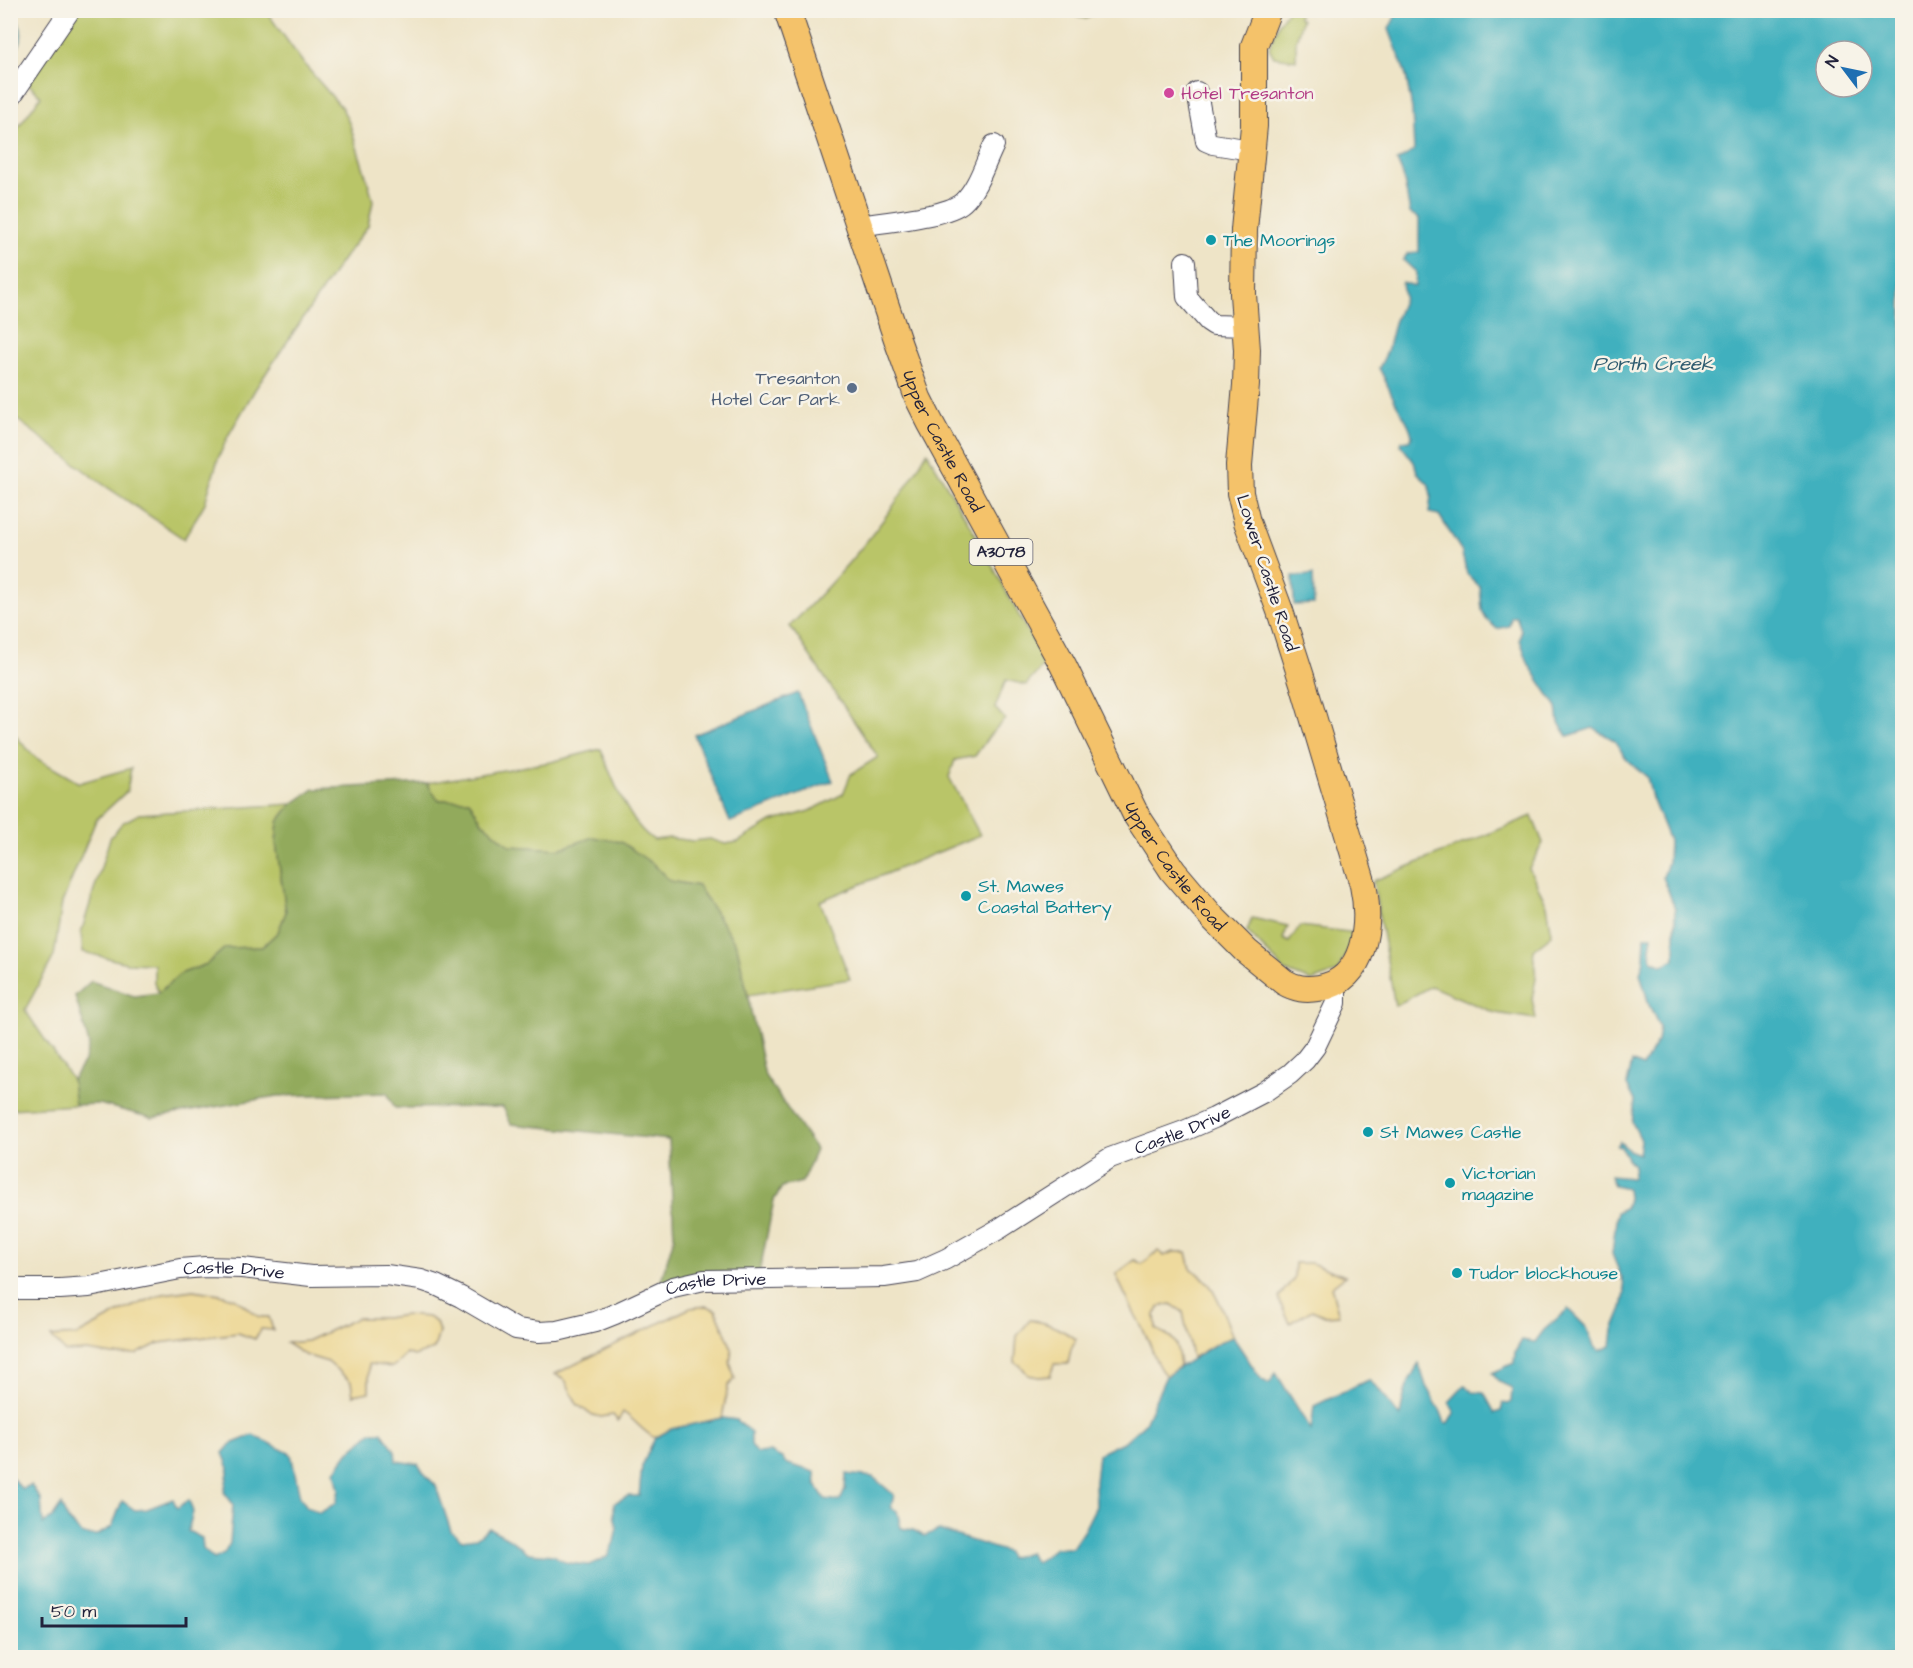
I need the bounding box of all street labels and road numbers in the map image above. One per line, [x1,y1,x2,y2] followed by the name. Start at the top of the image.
[897,367,989,517] street label: Upper Castle Road
[1230,491,1304,655] street label: Lower Castle Road
[970,539,1032,565] road number: A3078
[1119,797,1232,937] street label: Upper Castle Road
[1131,1099,1235,1161] street label: Castle Drive
[182,1255,286,1285] street label: Castle Drive
[661,1266,767,1301] street label: Castle Drive

